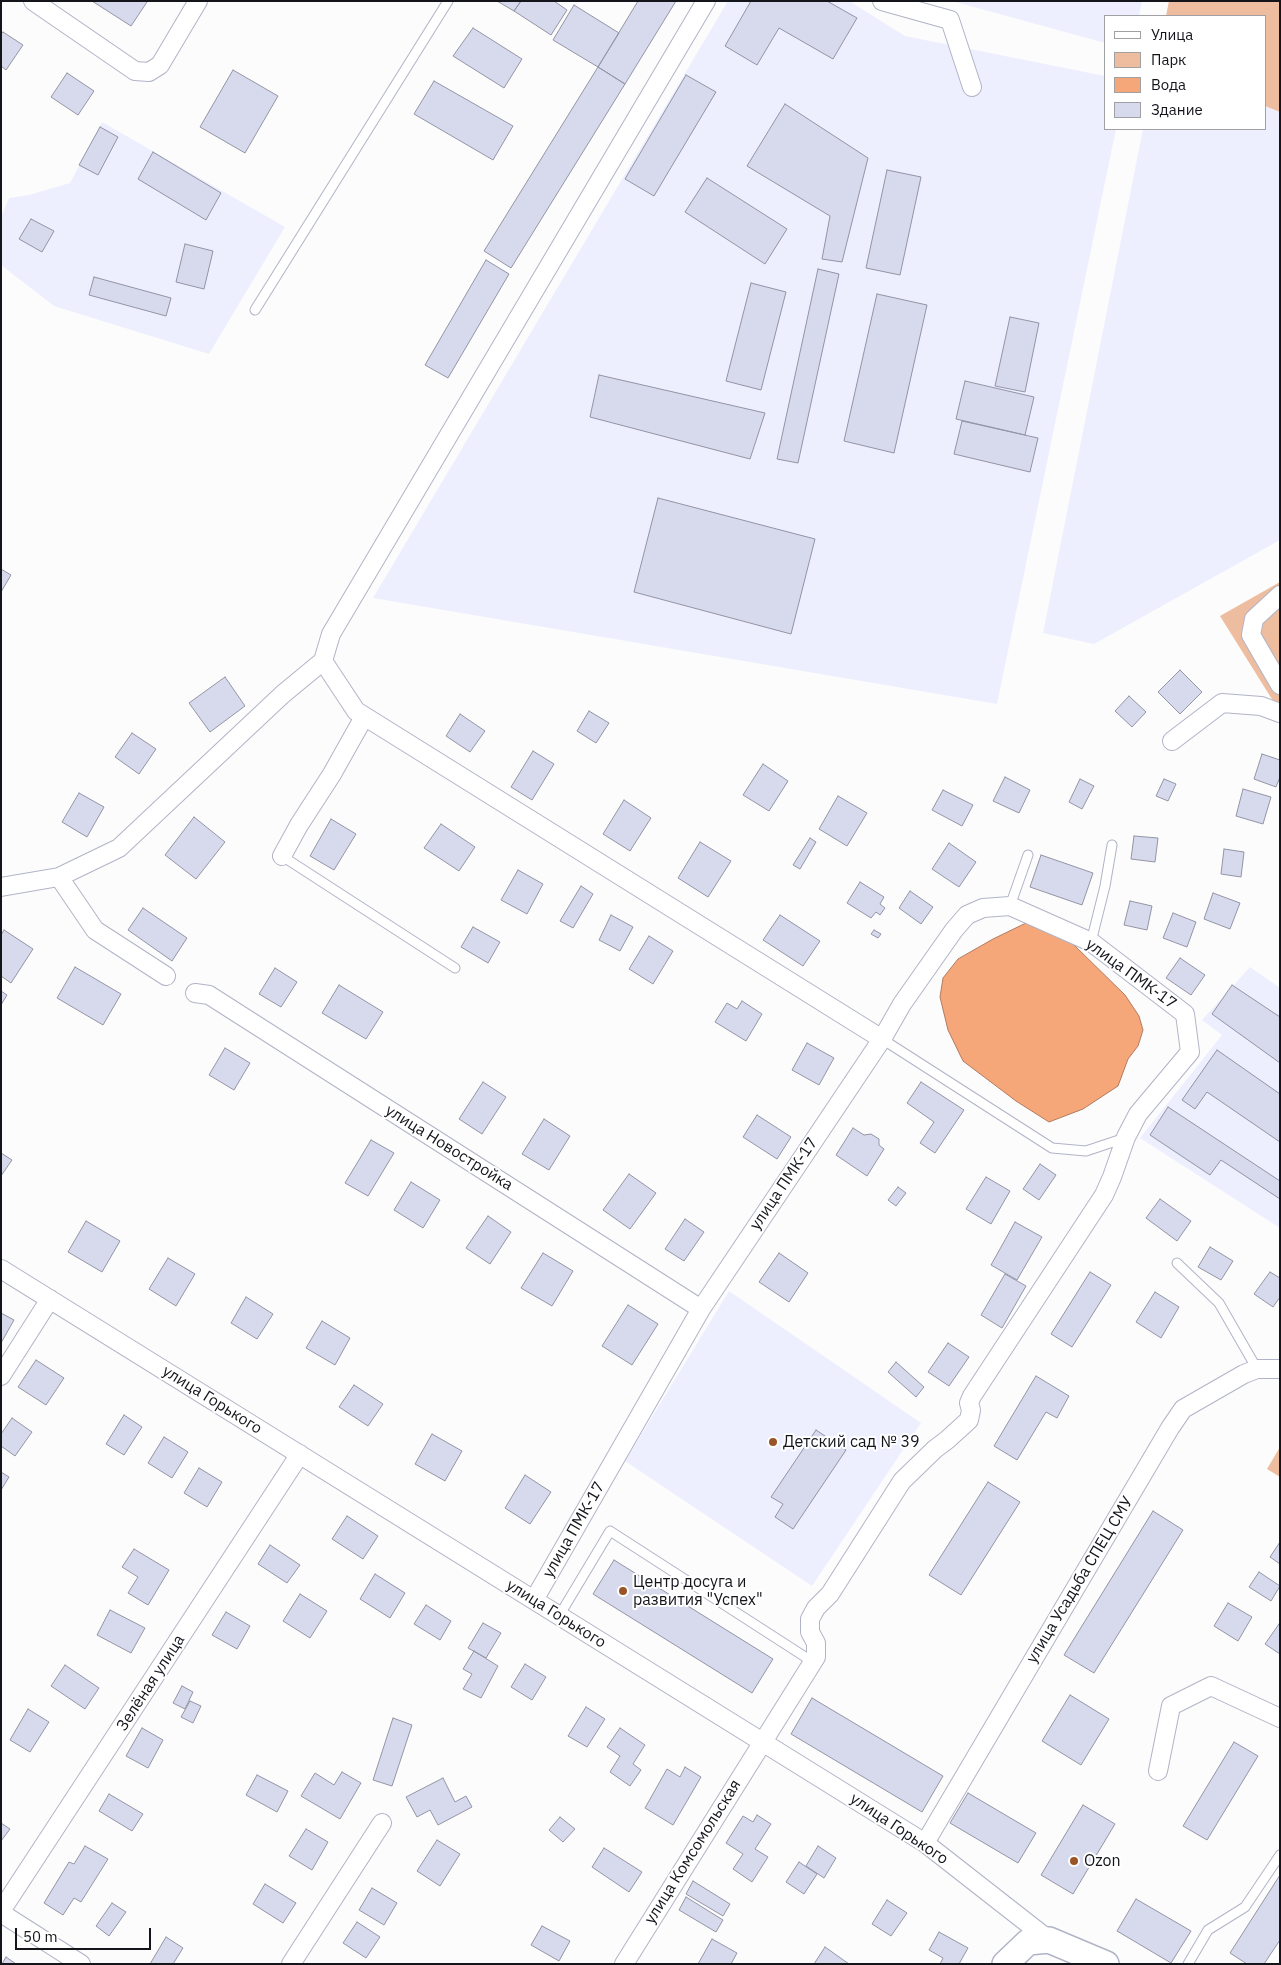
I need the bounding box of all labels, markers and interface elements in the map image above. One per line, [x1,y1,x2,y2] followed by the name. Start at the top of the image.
[1104,15,1266,130] legend
[1151,25,1193,44] text: Улица
[1151,50,1186,69] text: Парк
[1151,75,1186,94] text: Вода
[1151,100,1203,119] text: Здание
[1082,935,1180,1013] street label: улица ПМК-17
[382,1101,516,1195] street label: улица Новостройка
[746,1134,822,1234] street label: улица ПМК-17
[159,1362,265,1438] street label: улица Горького
[783,1432,920,1452] place label: Детский сад № 39
[767,1436,779,1448] marker: Детский сад № 39
[539,1479,609,1581] street label: улица ПМК-17
[1023,1493,1137,1667] street label: улица Усадьба СПЕЦ СМУ
[633,1572,763,1610] place label: Центр досуга и развития "Успех"
[503,1576,609,1652] street label: улица Горького
[617,1585,629,1597] marker: Центр досуга и развития "Успех"
[113,1631,189,1735] street label: Зелёная улица
[641,1776,745,1928] street label: улица Комсомольская
[846,1789,952,1869] street label: улица Горького
[1084,1851,1121,1871] place label: Ozon
[1068,1855,1080,1867] marker: Ozon
[18,1918,154,1950] scale bar
[23,1927,58,1946] text: 50 m

